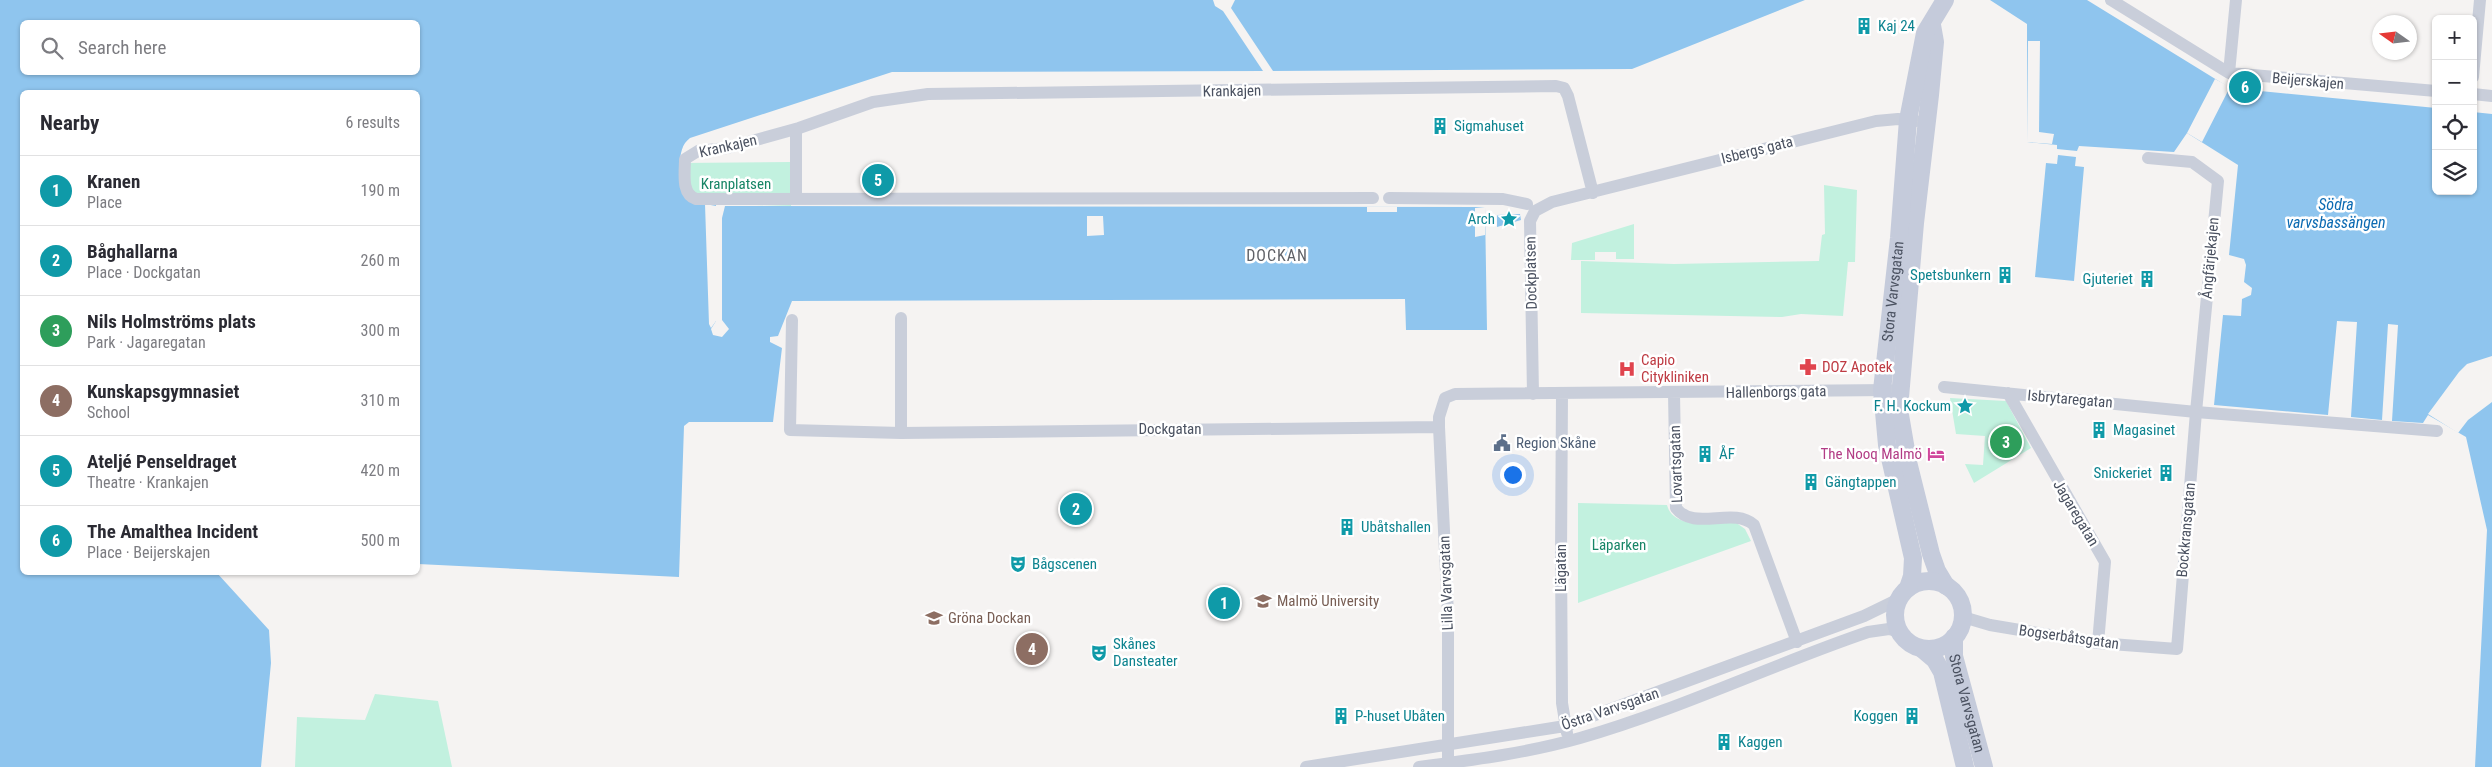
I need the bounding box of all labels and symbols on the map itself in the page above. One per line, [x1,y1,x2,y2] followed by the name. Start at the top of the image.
[2372,15,2417,60] north arrow
[1854,16,1874,36] building icon: Kaj 24
[1878,17,1915,35] place label: Kaj 24
[2229,68,2261,106] pin: 6
[2271,69,2345,93] street label: Beijerskajen
[1203,81,1261,101] street label: Krankajen
[1430,116,1450,136] building icon: Sigmahuset
[1454,117,1524,135] place label: Sigmahuset
[697,131,759,161] street label: Krankajen
[1719,132,1795,168] street label: Isbergs gata
[862,161,894,199] pin: 5
[701,175,771,193] park label: Kranplatsen
[2286,195,2386,232] water label: Södra varvsbassängen
[1499,209,1519,229] place icon: Arch
[1468,210,1495,228] place label: Arch
[2197,216,2223,300] street label: Ångfärjekajen
[1521,236,1541,310] street label: Dockplatsen
[1878,240,1908,343] street label: Stora Varvsgatan
[1246,246,1308,265] district label: DOCKAN
[1995,265,2015,285] building icon: Spetsbunkern
[1910,266,1991,284] place label: Spetsbunkern
[2137,269,2157,289] building icon: Gjuteriet
[2083,270,2133,288] place label: Gjuteriet
[1641,351,1709,386] place label: Capio Citykliniken
[1798,357,1818,377] pharmacy icon: DOZ Apotek
[1822,358,1893,376] place label: DOZ Apotek
[1617,359,1637,379] hospital icon: Capio Citykliniken
[1725,382,1827,402] street label: Hallenborgs gata
[2027,386,2113,412] street label: Isbrytaregatan
[1955,396,1975,416] place icon: F. H. Kockum
[1874,397,1951,415] place label: F. H. Kockum
[1138,420,1202,438] street label: Dockgatan
[2089,420,2109,440] building icon: Magasinet
[2113,421,2175,439] place label: Magasinet
[1990,423,2022,461] pin: 3
[1666,425,1686,503] street label: Lovartsgatan
[1492,433,1512,453] public building icon: Region Skåne
[1516,434,1596,452] place label: Region Skåne
[1695,444,1715,464] building icon: ÅF
[1926,444,1946,464] hotel icon: The Nooq Malmö
[1719,445,1735,463] place label: ÅF
[1820,445,1922,463] place label: The Nooq Malmö
[1500,462,1526,488] your location
[2156,463,2176,483] building icon: Snickeriet
[2093,464,2152,482] place label: Snickeriet
[1801,472,1821,492] building icon: Gängtappen
[1825,473,1896,491] place label: Gängtappen
[2049,477,2103,549] street label: Jagaregatan
[2173,482,2199,578] street label: Bockkransgatan
[1060,490,1092,528] pin: 2
[1337,517,1357,537] building icon: Ubåtshallen
[1361,518,1431,536] place label: Ubåtshallen
[1435,535,1457,631] street label: Lilla Varvsgatan
[1592,536,1646,554] park label: Läparken
[1552,544,1570,592] street label: Lägatan
[1008,554,1028,574] theatre icon: Bågscenen
[1032,555,1097,573] place label: Bågscenen
[1208,584,1240,622] pin: 1
[1253,591,1273,611] school or university icon: Malmö University
[1277,592,1379,610] place label: Malmö University
[924,608,944,628] school or university icon: Gröna Dockan
[948,609,1031,627] place label: Gröna Dockan
[2018,621,2120,653] street label: Bogserbåtsgatan
[1016,630,1048,668] pin: 4
[1113,635,1178,670] place label: Skånes Dansteater
[1089,643,1109,663] theatre icon: Skånes Dansteater
[1945,652,1989,755] street label: Stora Varvsgatan
[1559,684,1661,734] street label: Östra Varvsgatan
[1331,706,1351,726] building icon: P-huset Ubåten
[1902,706,1922,726] building icon: Koggen
[1355,707,1445,725] place label: P-huset Ubåten
[1853,707,1898,725] place label: Koggen
[1714,732,1734,752] building icon: Kaggen
[1738,733,1782,751] place label: Kaggen

